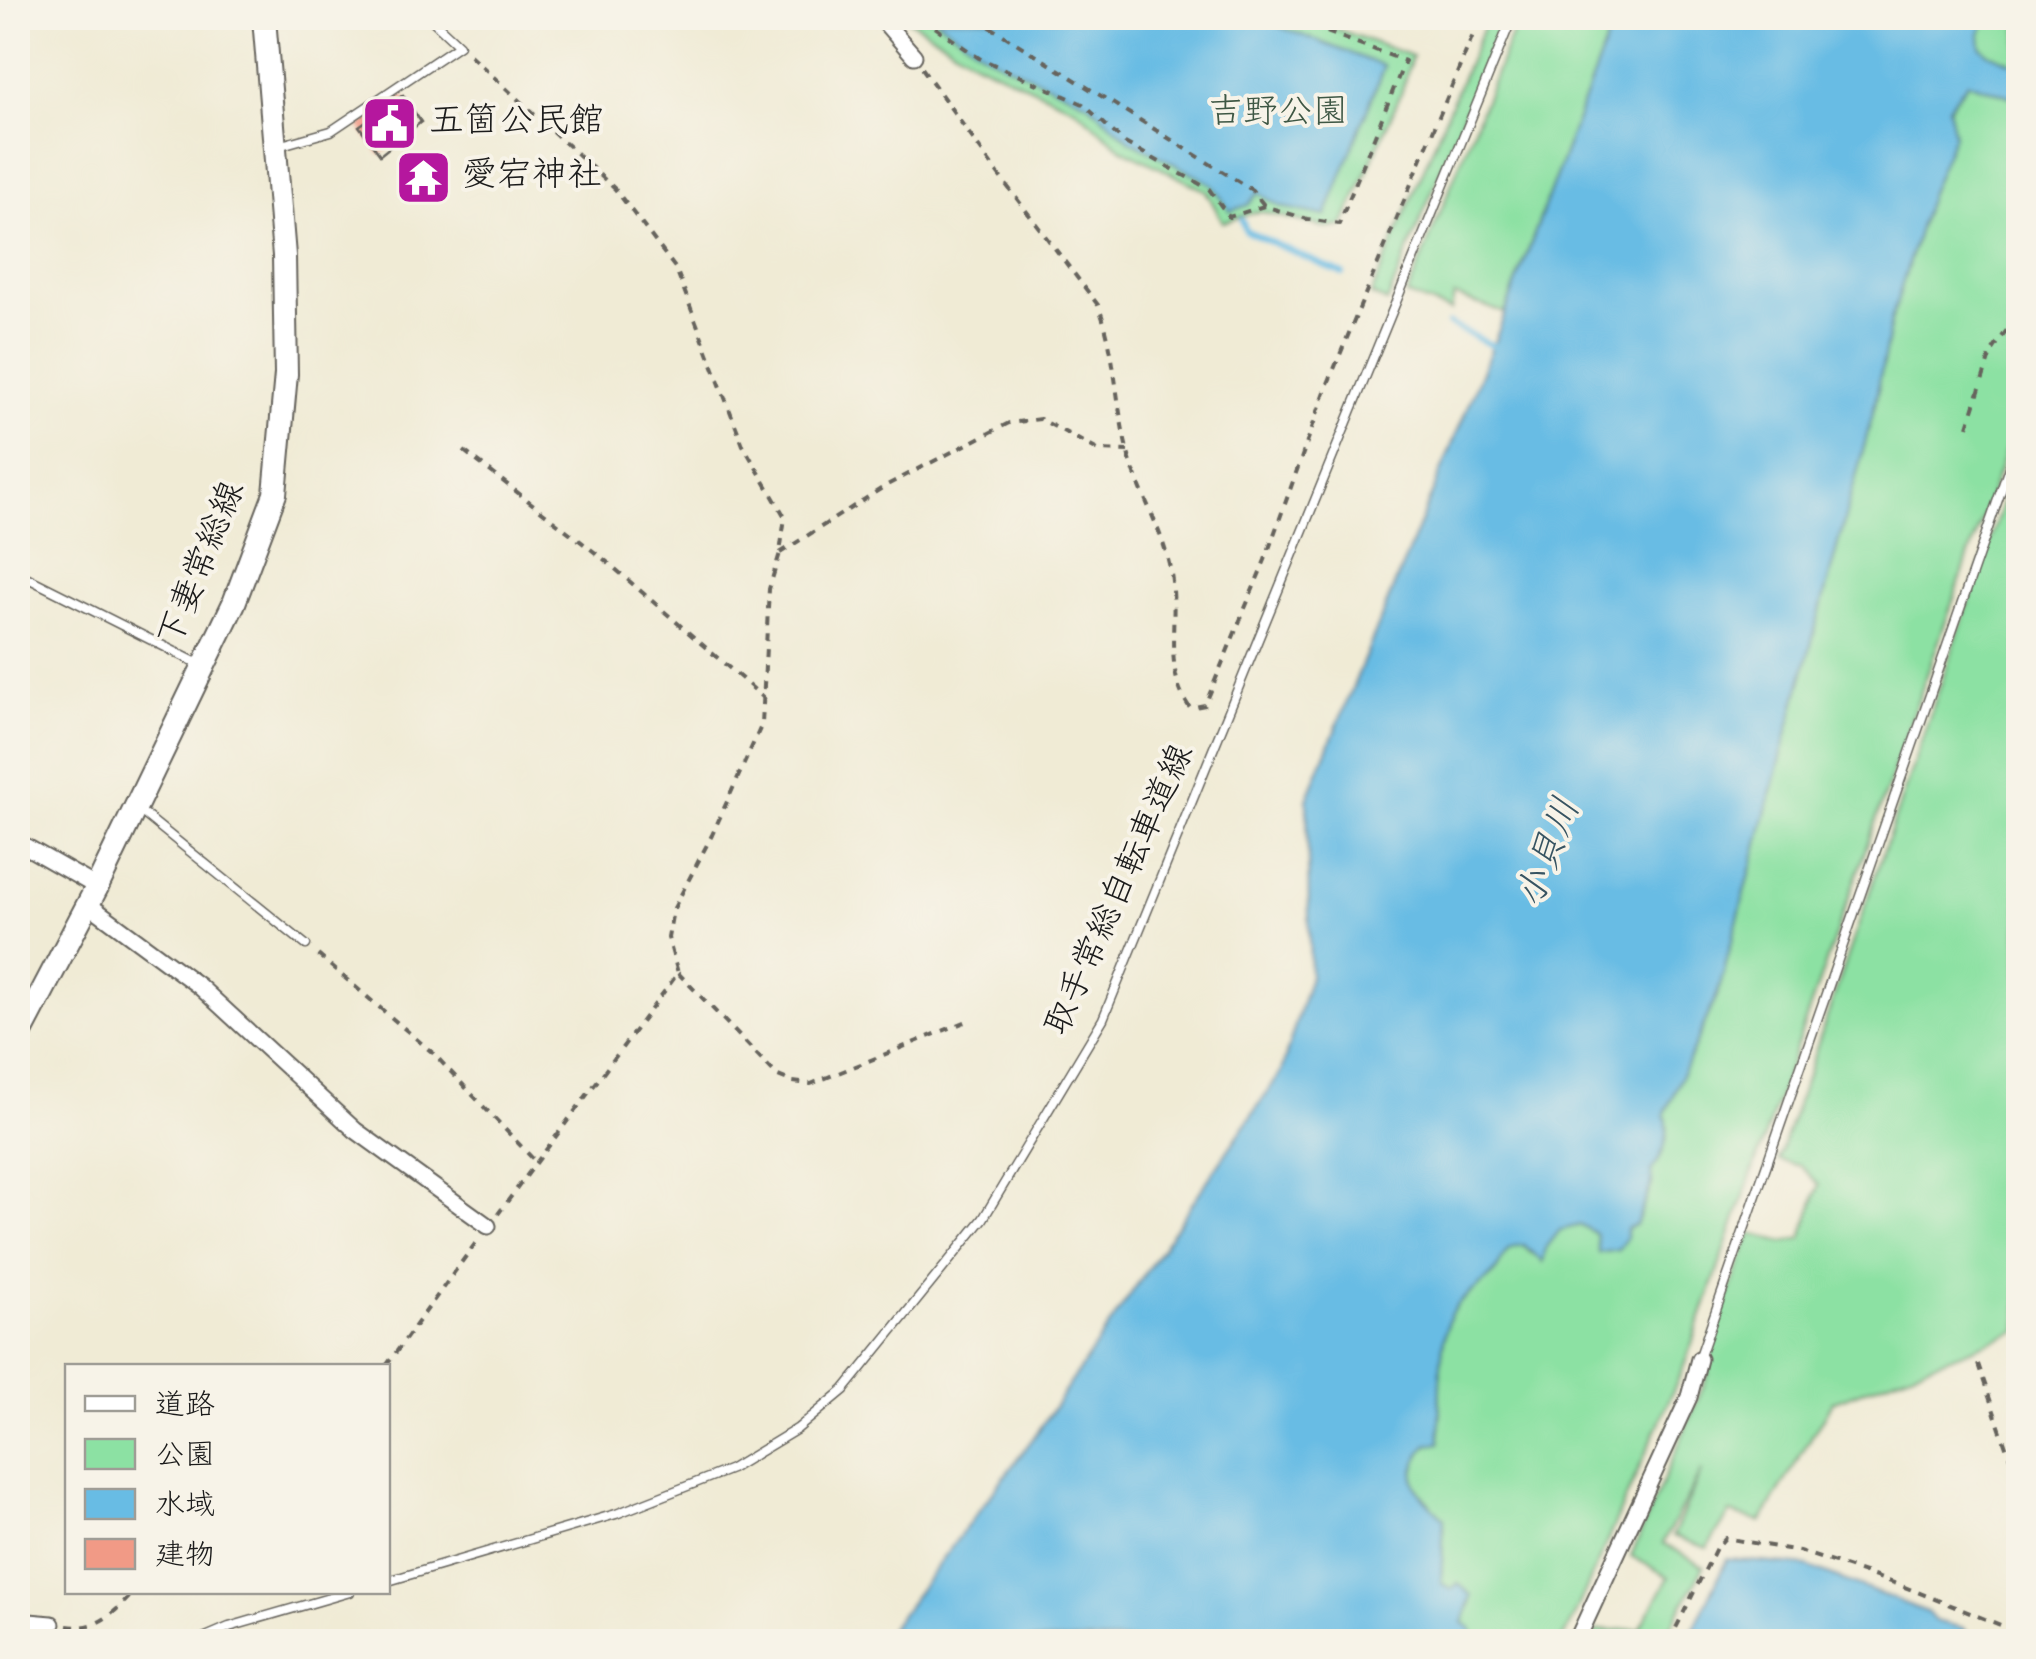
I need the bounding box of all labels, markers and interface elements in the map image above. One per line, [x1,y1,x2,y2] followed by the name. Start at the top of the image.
[1208,90,1348,140] park label: 吉野公園
[360,94,420,154] public building icon: 五箇公民館
[429,99,604,149] place label: 五箇公民館
[393,148,453,208] temple icon: 愛宕神社
[462,153,602,203] place label: 愛宕神社
[148,474,260,656] street label: 下妻常総線
[1035,737,1209,1045] street label: 取手常総自転車道線
[1506,791,1598,917] water label: 小貝川
[65,1364,390,1594] legend
[155,1387,215,1430] text: 道路
[155,1437,215,1480] text: 公園
[155,1487,215,1530] text: 水域
[155,1537,215,1580] text: 建物

